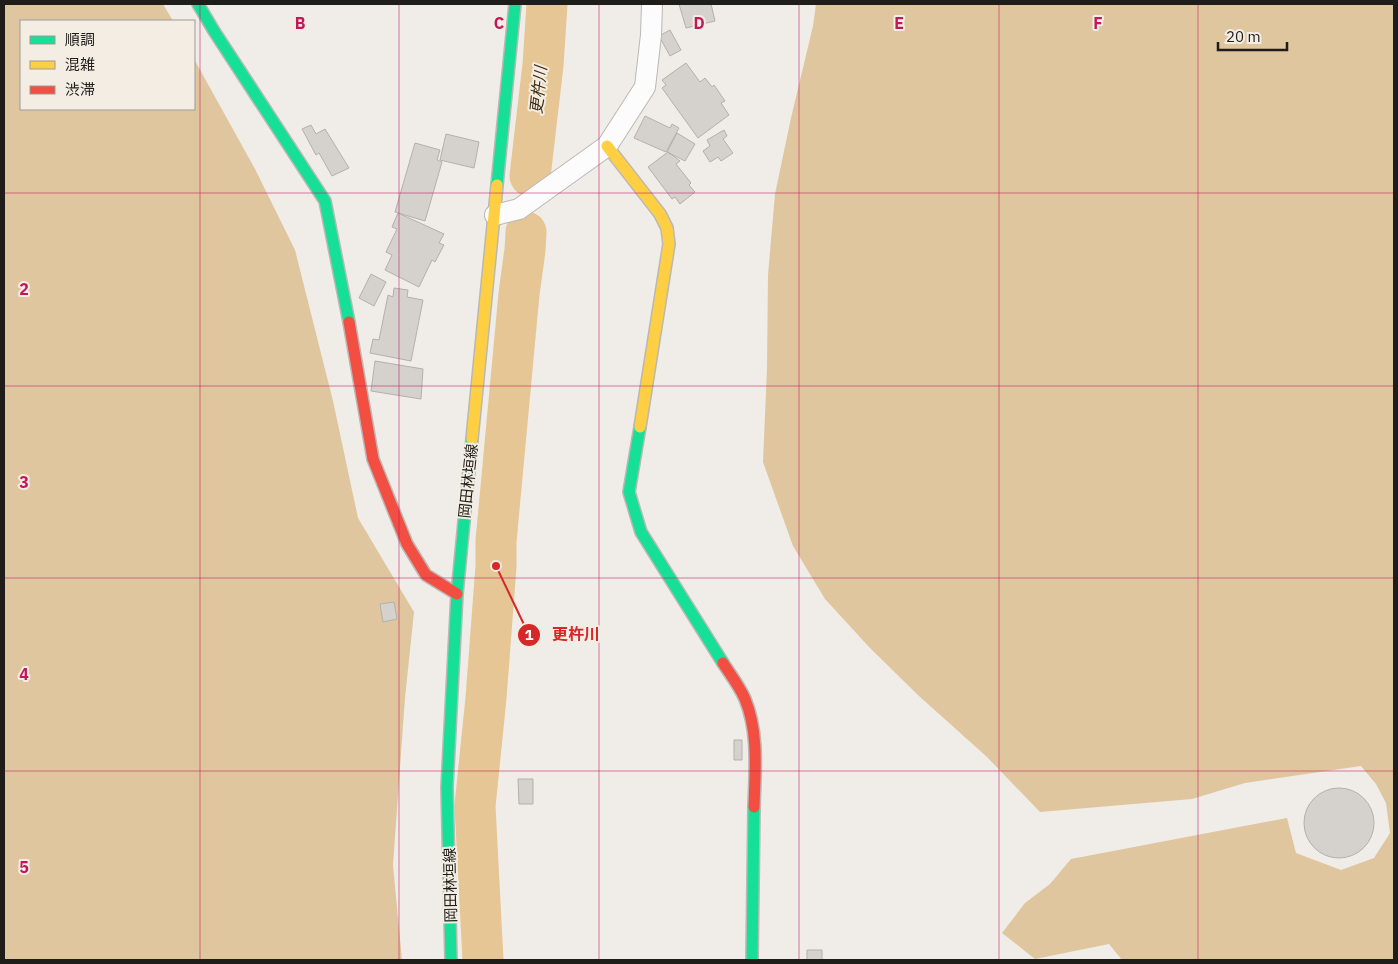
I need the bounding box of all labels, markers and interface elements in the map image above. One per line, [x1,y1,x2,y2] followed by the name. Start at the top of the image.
[295,13,306,33] text: B
[494,13,504,33] text: C
[693,13,705,33] text: D
[894,13,904,33] text: E
[1093,13,1103,33] text: F
[20,20,195,110] legend
[1218,20,1287,52] scale bar
[1226,27,1261,46] text: 20 m
[65,30,95,49] text: 順調
[65,55,95,74] text: 混雑
[526,63,551,115] water label: 更杵川
[65,80,95,99] text: 渋滞
[19,279,29,299] text: 2
[455,443,481,519] street label: 岡田林垣線
[19,472,29,492] text: 3
[517,619,610,650] callout: 更杵川
[552,624,600,644] text: 更杵川
[524,625,534,644] text: 1
[19,664,29,684] text: 4
[440,847,460,923] street label: 岡田林垣線
[19,857,29,877] text: 5

